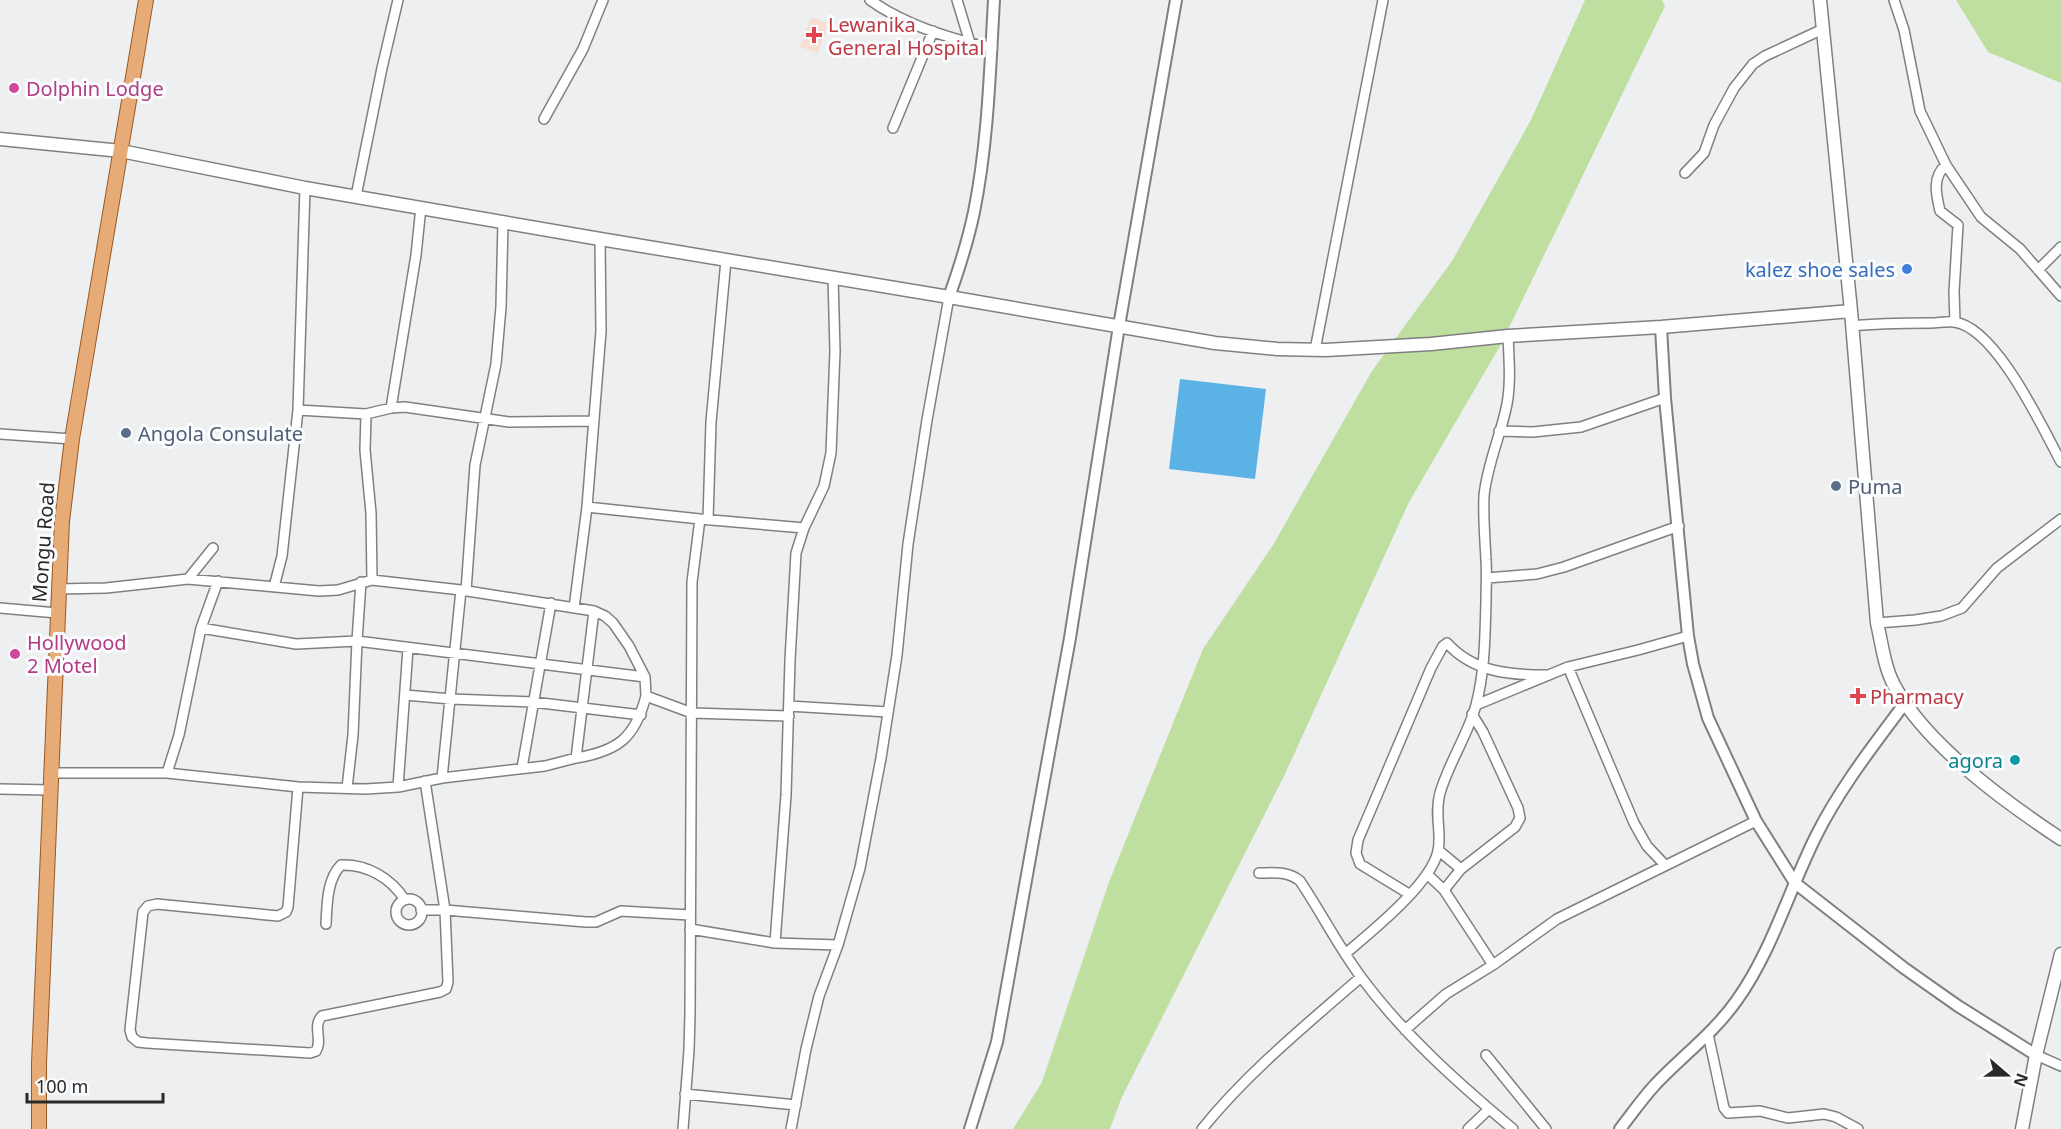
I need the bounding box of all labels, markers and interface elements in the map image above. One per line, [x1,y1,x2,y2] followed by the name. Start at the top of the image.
[828,11,984,61] place label: Lewanika General Hospital
[805,26,823,44] marker: Lewanika General Hospital
[26,75,164,102] place label: Dolphin Lodge
[7,81,21,95] marker: Dolphin Lodge
[1745,256,1895,283] place label: kalez shoe sales
[1900,262,1914,276] marker: kalez shoe sales
[138,420,303,447] place label: Angola Consulate
[119,426,133,440] marker: Angola Consulate
[1848,473,1902,500] place label: Puma
[1829,479,1843,493] marker: Puma
[25,481,61,603] street label: Mongu Road
[27,629,127,679] place label: Hollywood 2 Motel
[8,647,22,661] marker: Hollywood 2 Motel
[1870,683,1964,710] place label: Pharmacy
[1851,689,1865,703] marker: Pharmacy
[1948,747,2003,774] place label: agora
[2008,753,2022,767] marker: agora
[1977,1045,2037,1105] north arrow
[27,1066,164,1104] scale bar
[2009,1070,2034,1090] text: N
[36,1074,88,1098] text: 100 m

